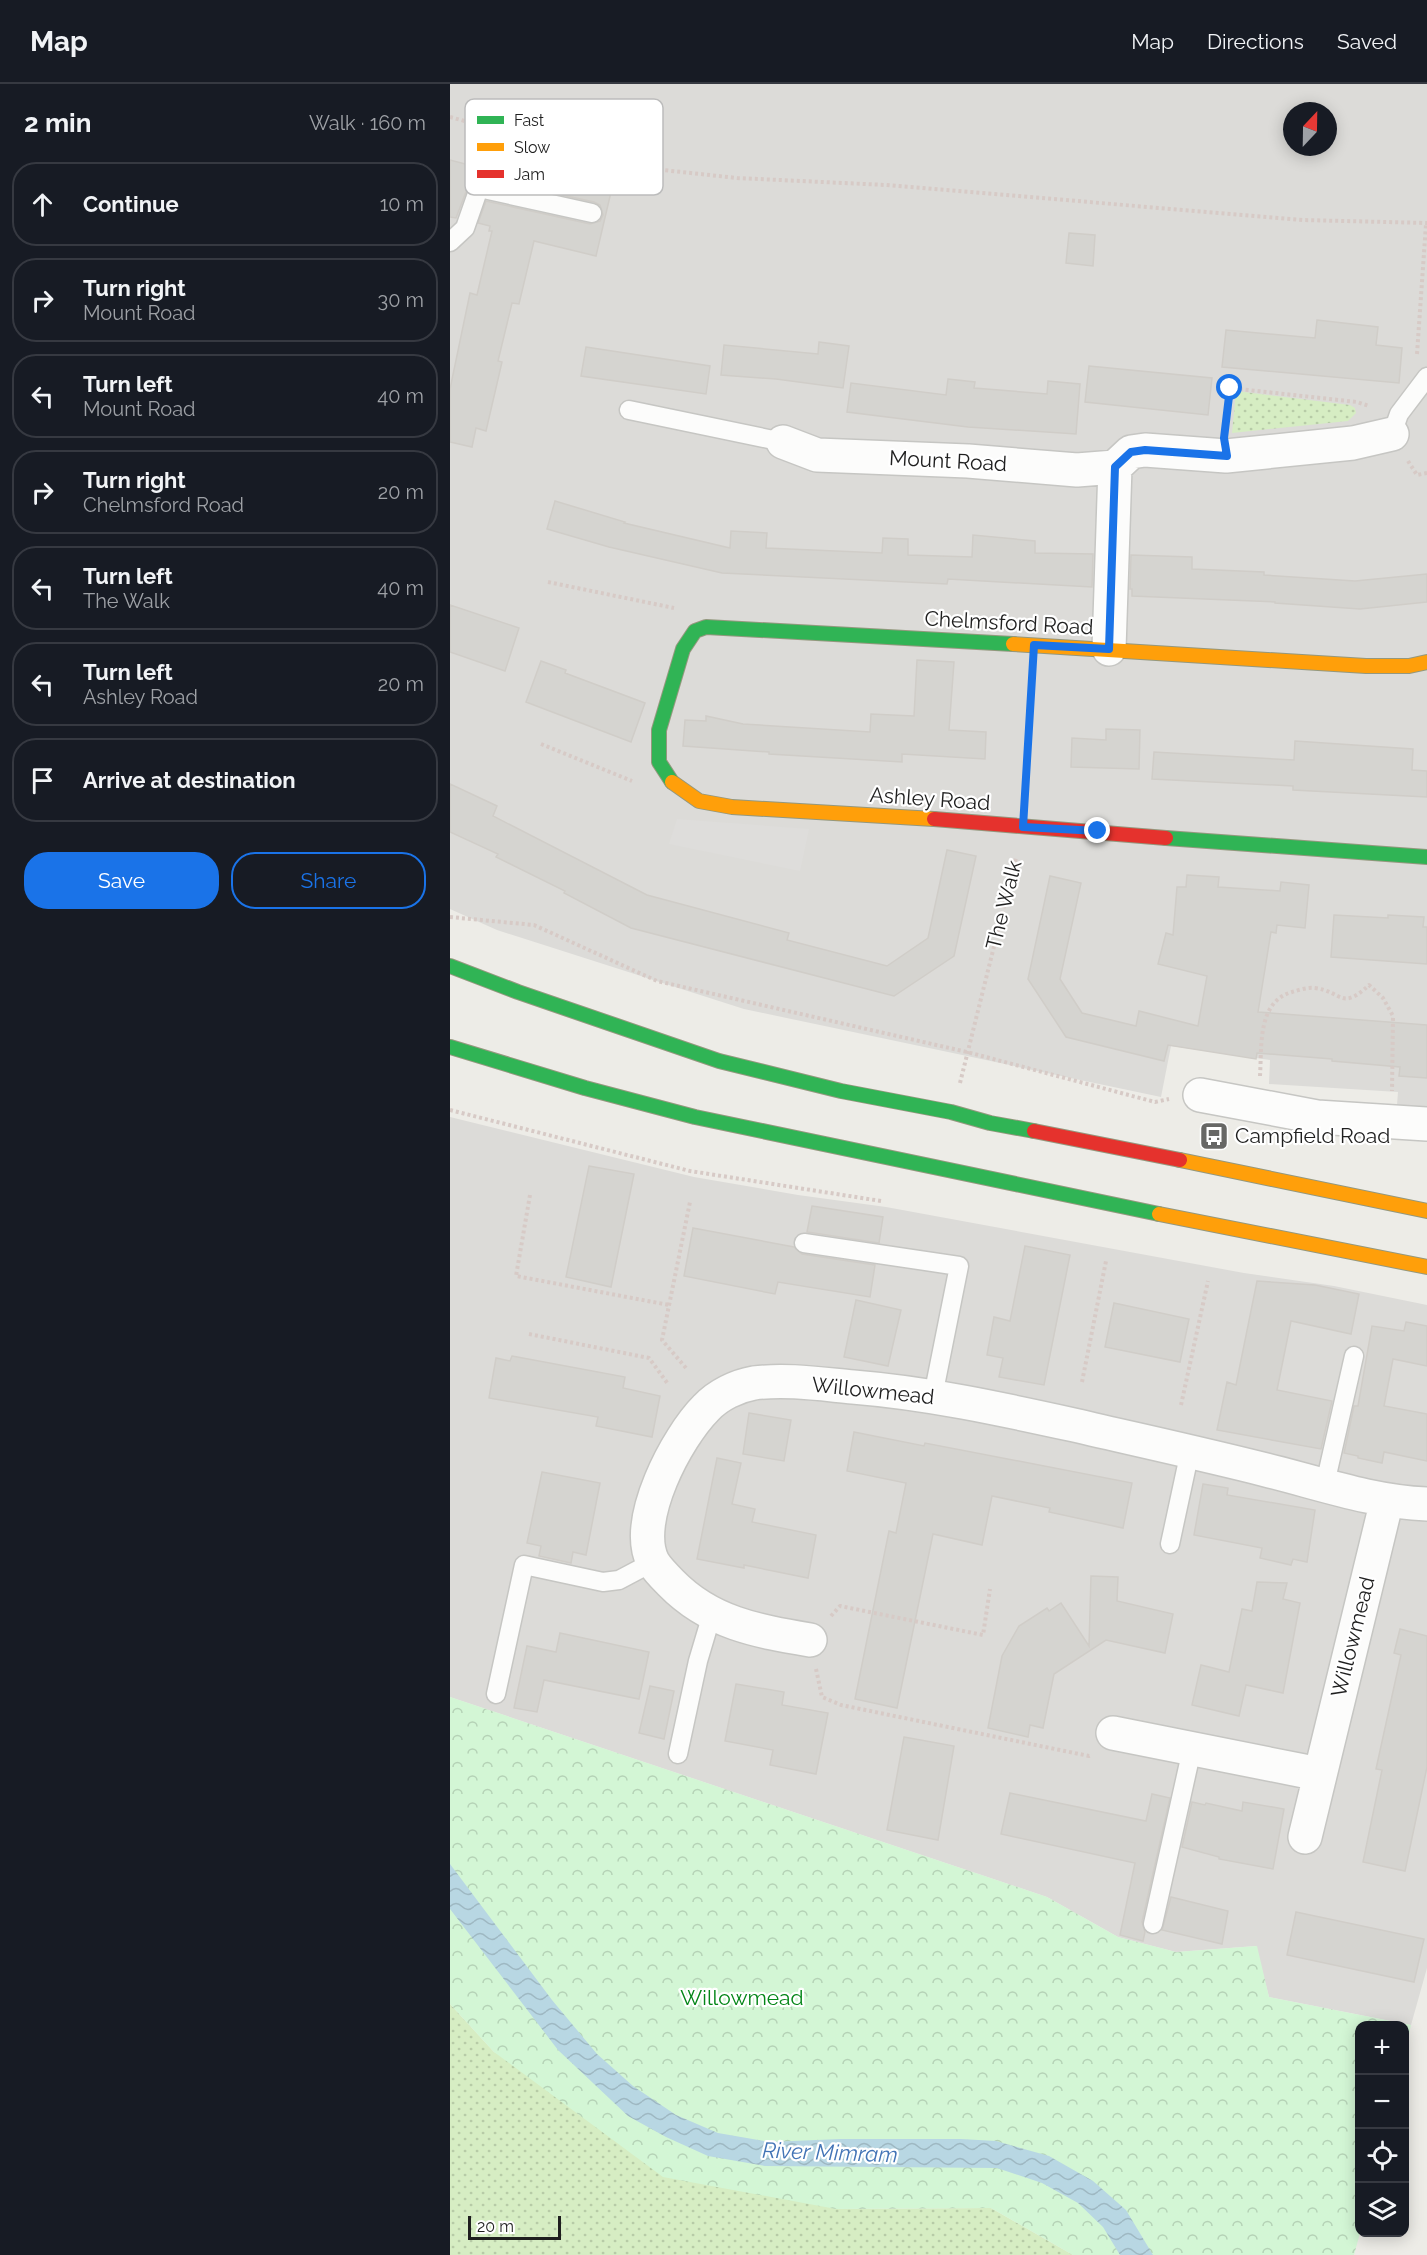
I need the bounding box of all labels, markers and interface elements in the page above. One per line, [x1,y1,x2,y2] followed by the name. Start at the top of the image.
[30,25,88,58] text: Map
[1131,29,1174,54] text: Map
[1207,29,1304,54] text: Directions
[1337,29,1397,54] text: Saved
[465,99,663,195] legend
[1283,102,1337,156] north arrow
[24,108,91,138] text: 2 min
[309,111,426,135] text: Walk · 160 m
[514,111,545,130] text: Fast
[514,138,550,157] text: Slow
[514,165,545,184] text: Jam
[26,188,59,221] icon: ahead
[83,191,179,217] text: Continue
[380,192,424,216] text: 10 m
[83,275,186,301] text: Turn right
[26,284,59,317] icon: right
[378,288,424,312] text: 30 m
[83,301,195,325] text: Mount Road
[83,371,173,397] text: Turn left
[1216,374,1242,400] route start
[26,380,59,413] icon: left
[377,384,424,408] text: 40 m
[83,397,195,421] text: Mount Road
[888,445,1008,476] street label: Mount Road
[83,467,186,493] text: Turn right
[26,476,59,509] icon: right
[378,480,424,504] text: 20 m
[83,493,244,517] text: Chelmsford Road
[83,563,173,589] text: Turn left
[26,572,59,605] icon: left
[377,576,424,600] text: 40 m
[83,589,170,613] text: The Walk
[924,606,1094,639] street label: Chelmsford Road
[83,659,173,685] text: Turn left
[26,668,59,701] icon: left
[378,672,424,696] text: 20 m
[83,685,198,709] text: Ashley Road
[26,764,59,797] icon: arrive
[83,767,296,793] text: Arrive at destination
[869,782,991,815] street label: Ashley Road
[1084,817,1110,843] route end
[24,852,219,909] button: Save
[231,852,426,909] button: Share
[980,858,1027,952] street label: The Walk
[1198,1120,1230,1152] bus stop icon: Campfield Road
[1235,1123,1390,1148] place label: Campfield Road
[810,1372,936,1409] street label: Willowmead
[1325,1574,1380,1700] street label: Willowmead
[680,1985,804,2010] park label: Willowmead
[1355,2021,1409,2237] map controls
[1355,2021,1409,2075] button: +
[1355,2075,1409,2129] button: −
[1355,2129,1409,2183] button: locate
[762,2137,898,2167] water label: River Mimram
[1355,2183,1409,2237] button: layers
[468,2213,561,2240] scale bar
[477,2217,514,2236] text: 20 m

